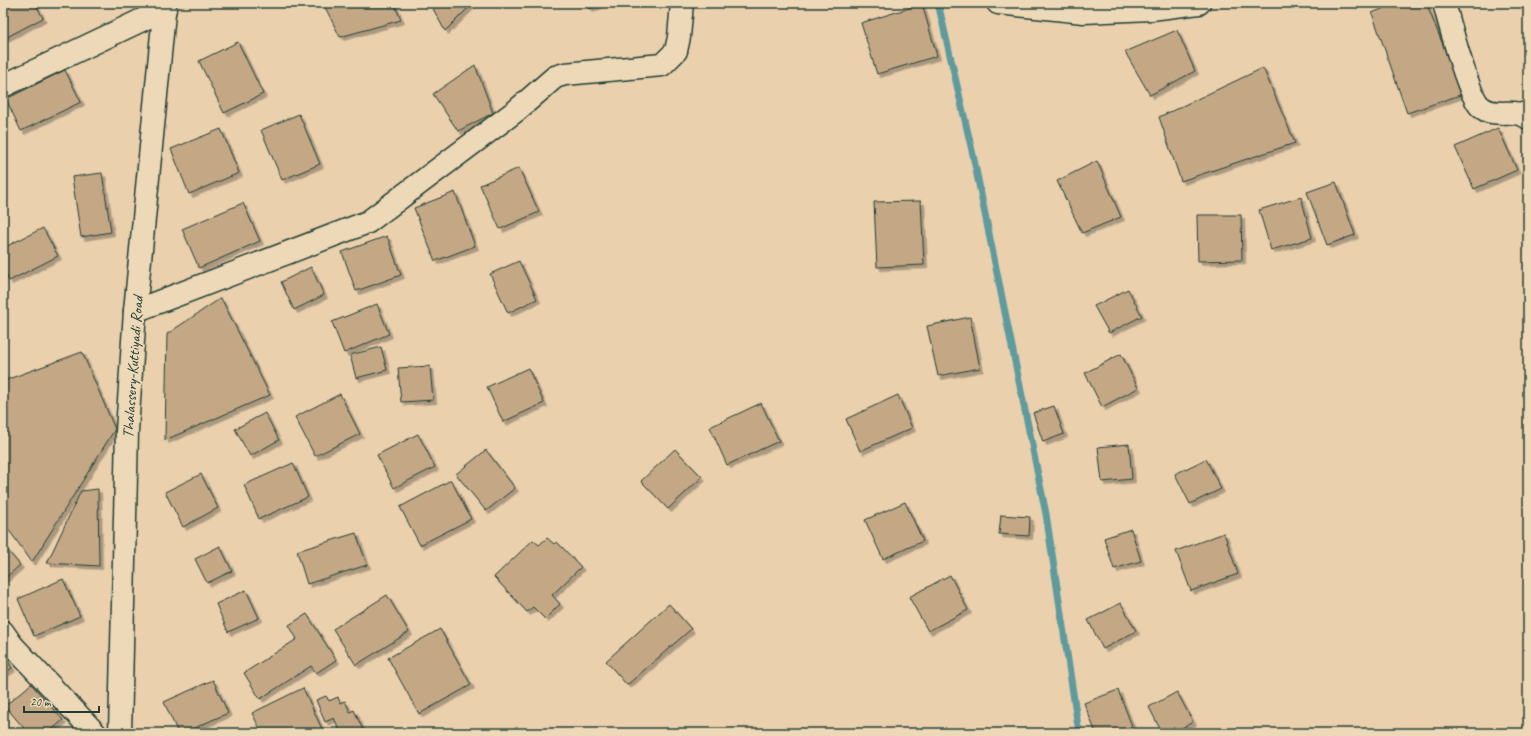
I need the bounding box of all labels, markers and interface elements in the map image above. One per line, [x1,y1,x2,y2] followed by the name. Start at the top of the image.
[118,293,148,439] street label: Thalassery-Kuttiyadi Road
[24,688,99,714] scale bar
[30,694,52,710] text: 20 m

